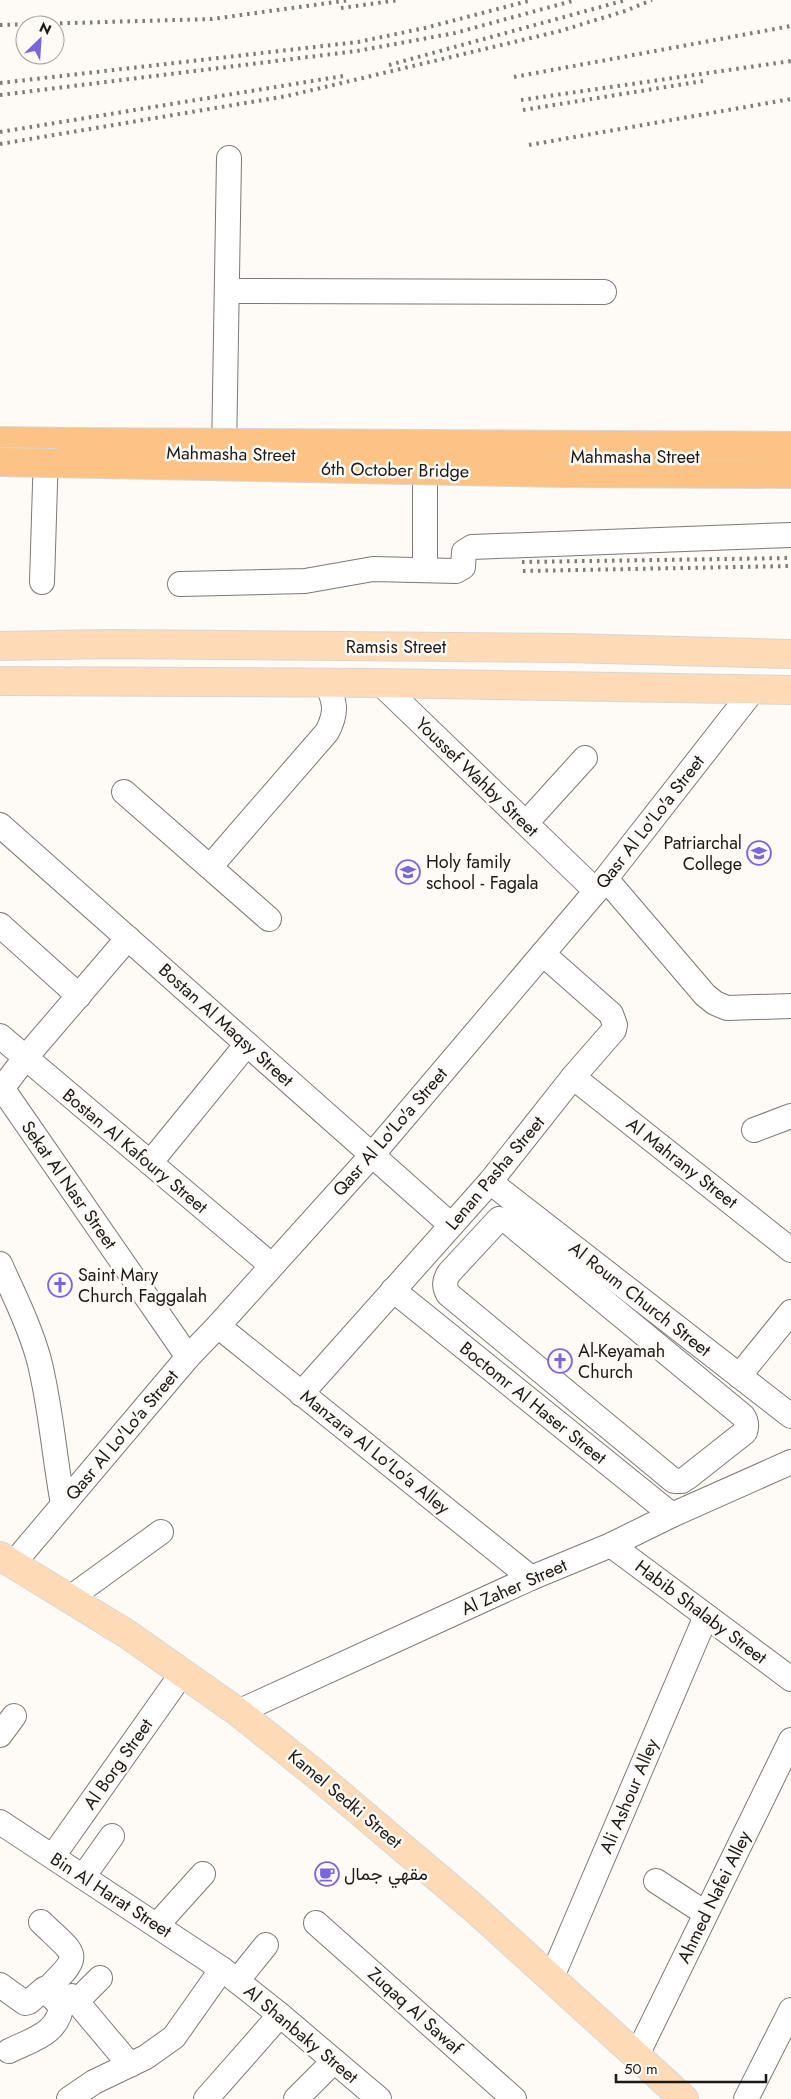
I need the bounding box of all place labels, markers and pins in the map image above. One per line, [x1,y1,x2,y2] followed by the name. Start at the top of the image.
[663,830,742,877] place label: Patriarchal College
[746,840,772,866] school or university icon: Patriarchal College
[426,849,539,896] place label: Holy family school - Fagala
[395,859,421,885] school or university icon: Holy family school - Fagala
[78,1262,207,1309] place label: Saint Mary Church Faggalah
[47,1272,73,1298] church icon: Saint Mary Church Faggalah
[578,1338,665,1385] place label: Al-Keyamah Church
[547,1348,573,1374] church icon: Al-Keyamah Church
[314,1861,340,1887] cafe icon: مقهي جمال
[344,1861,428,1889] place label: مقهي جمال

